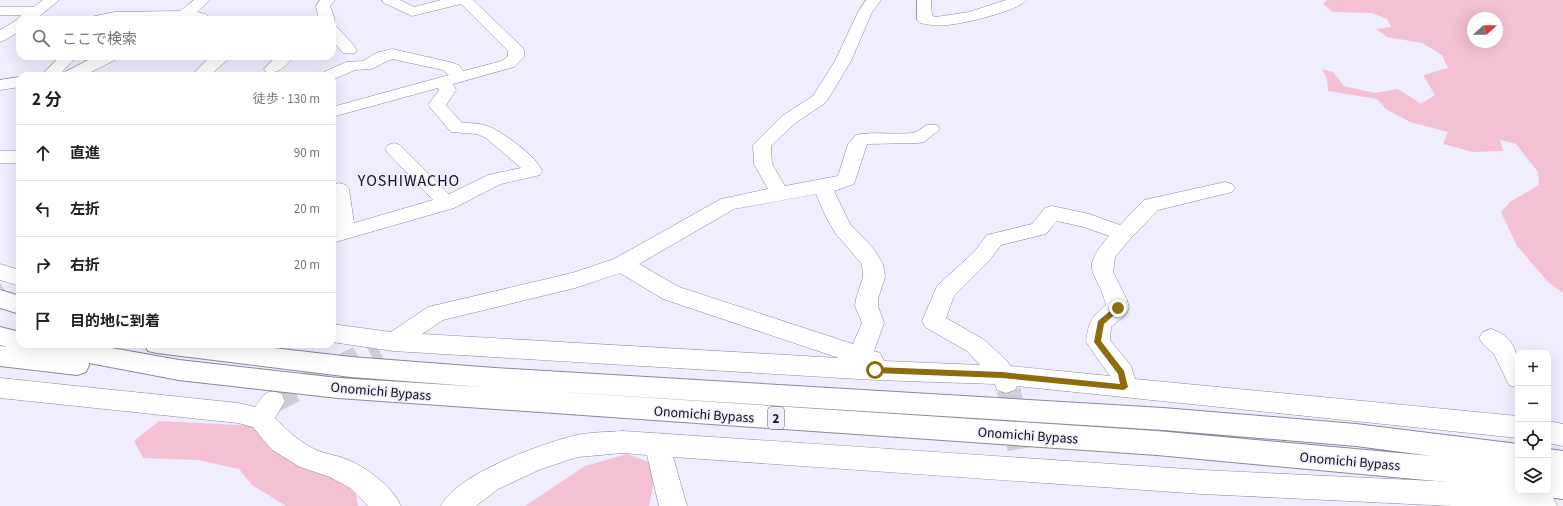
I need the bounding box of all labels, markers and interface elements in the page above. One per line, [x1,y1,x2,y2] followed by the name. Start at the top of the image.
[1467,12,1503,48] north arrow
[16,16,336,60] search box
[30,27,52,49] icon: search
[62,29,137,50] text: ここで検索
[32,88,61,112] text: 2 分
[253,90,320,108] text: 徒歩 · 130 m
[32,142,54,164] icon: ahead
[70,143,100,164] text: 直進
[294,144,320,162] text: 90 m
[357,170,460,192] district label: YOSHIWACHO
[32,198,54,220] icon: left
[70,199,100,220] text: 左折
[294,200,320,218] text: 20 m
[32,254,54,276] icon: right
[70,255,100,276] text: 右折
[294,256,320,274] text: 20 m
[1109,299,1127,317] route end
[32,310,54,332] icon: arrive
[70,311,160,332] text: 目的地に到着
[1515,350,1551,494] map controls
[1515,350,1551,386] button: +
[866,361,884,379] route start
[330,378,432,406] street label: Onomichi Bypass
[1515,386,1551,422] button: −
[653,402,755,428] street label: Onomichi Bypass
[768,407,784,429] road number: 2
[1515,422,1551,458] button: locate
[977,423,1079,449] street label: Onomichi Bypass
[1299,448,1401,476] street label: Onomichi Bypass
[1515,458,1551,494] button: layers

